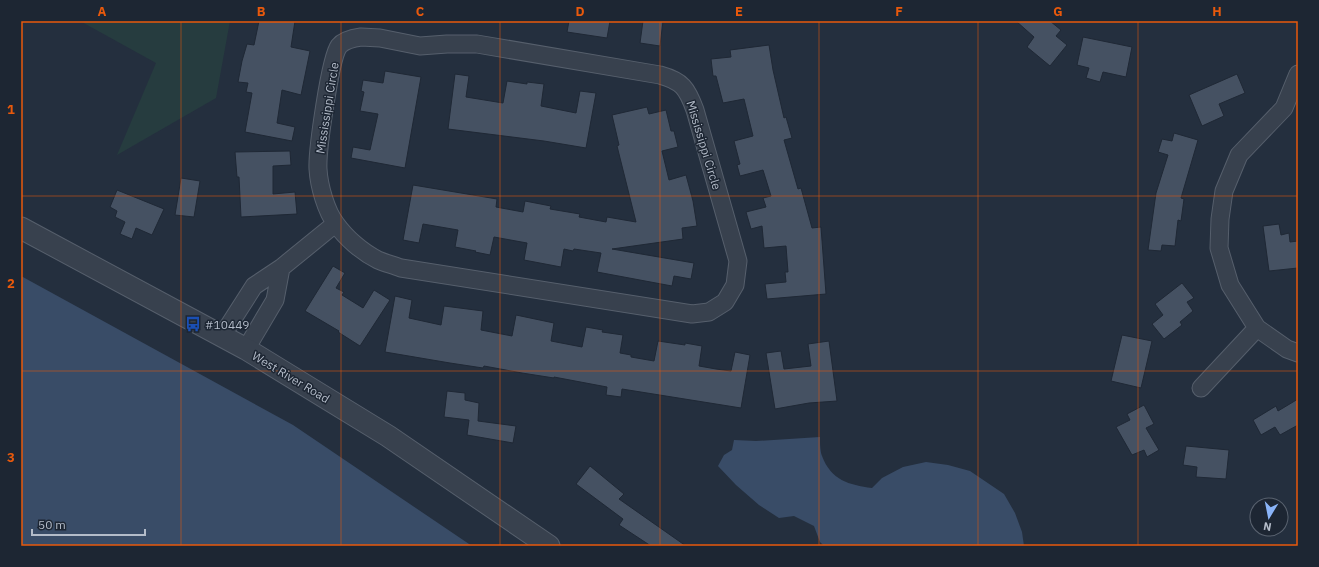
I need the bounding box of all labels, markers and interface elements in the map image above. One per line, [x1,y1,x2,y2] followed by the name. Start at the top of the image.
[98,3,107,20] text: A
[257,3,266,20] text: B
[416,3,425,20] text: C
[575,3,585,20] text: D
[735,3,743,20] text: E
[895,3,903,20] text: F
[1053,3,1063,20] text: G
[1212,3,1222,20] text: H
[312,61,342,155] street label: Mississippi Circle
[683,99,725,192] street label: Mississippi Circle
[7,101,15,118] text: 1
[7,275,15,292] text: 2
[184,315,202,333] bus stop icon: #10449
[205,317,250,332] place label: #10449
[250,348,332,406] street label: West River Road
[7,449,15,466] text: 3
[1249,497,1289,537] north arrow
[32,511,145,537] scale bar
[38,517,66,532] text: 50 m
[1262,519,1272,534] text: N

